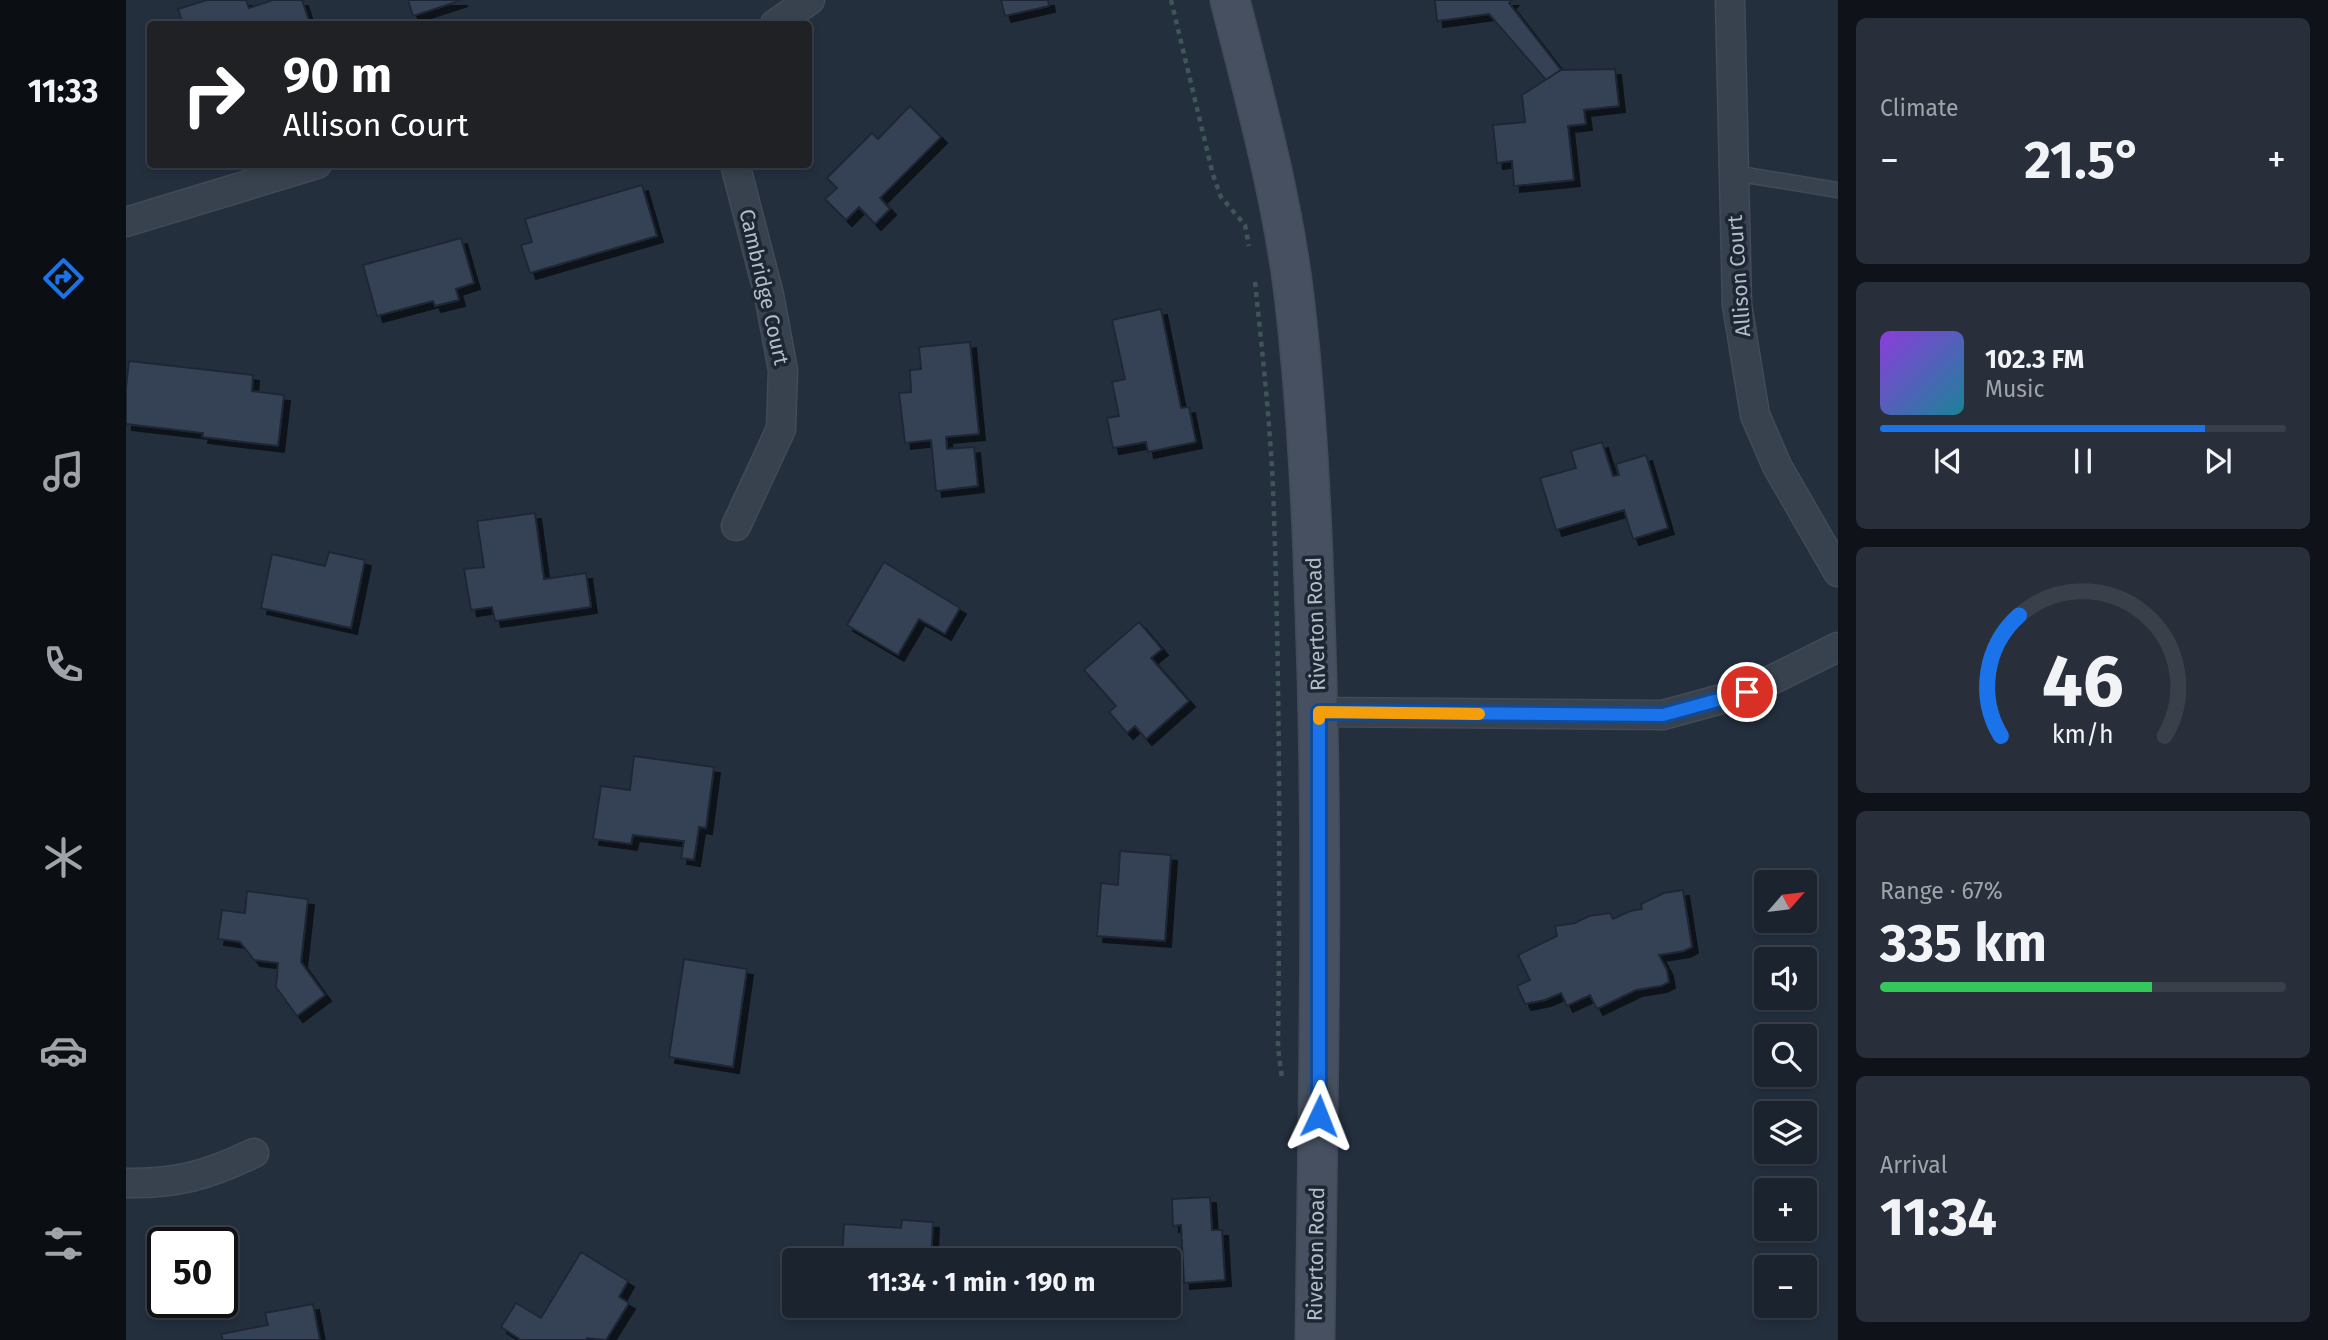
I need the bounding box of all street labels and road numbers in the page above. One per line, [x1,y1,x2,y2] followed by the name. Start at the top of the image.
[733,207,795,368] street label: Cambridge Court
[1722,214,1756,338] street label: Allison Court
[1301,556,1331,692] street label: Riverton Road
[1302,1187,1330,1321] street label: Riverton Road

